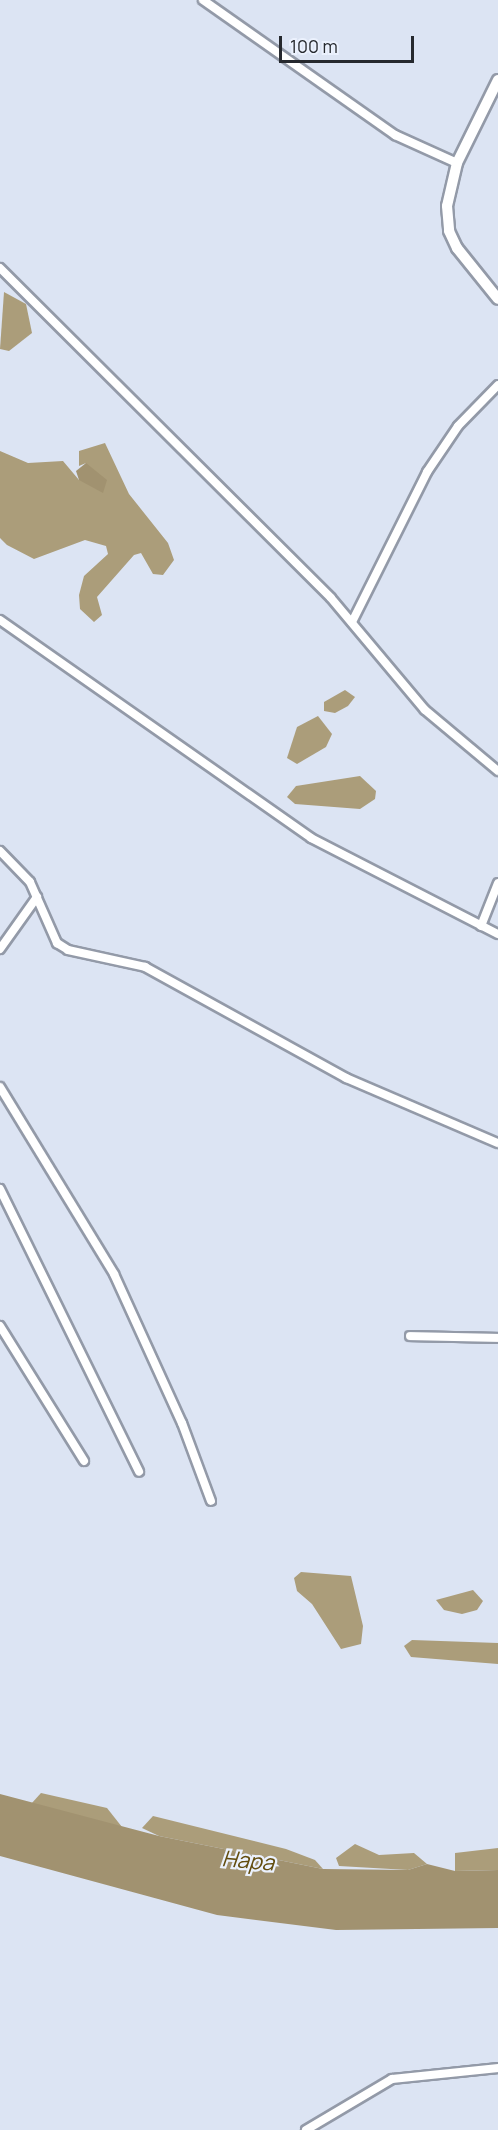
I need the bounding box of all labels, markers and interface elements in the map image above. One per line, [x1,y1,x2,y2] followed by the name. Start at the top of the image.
[282,24,417,62] scale bar
[290,34,338,58] text: 100 m
[221,1846,275,1876] water label: Нара

